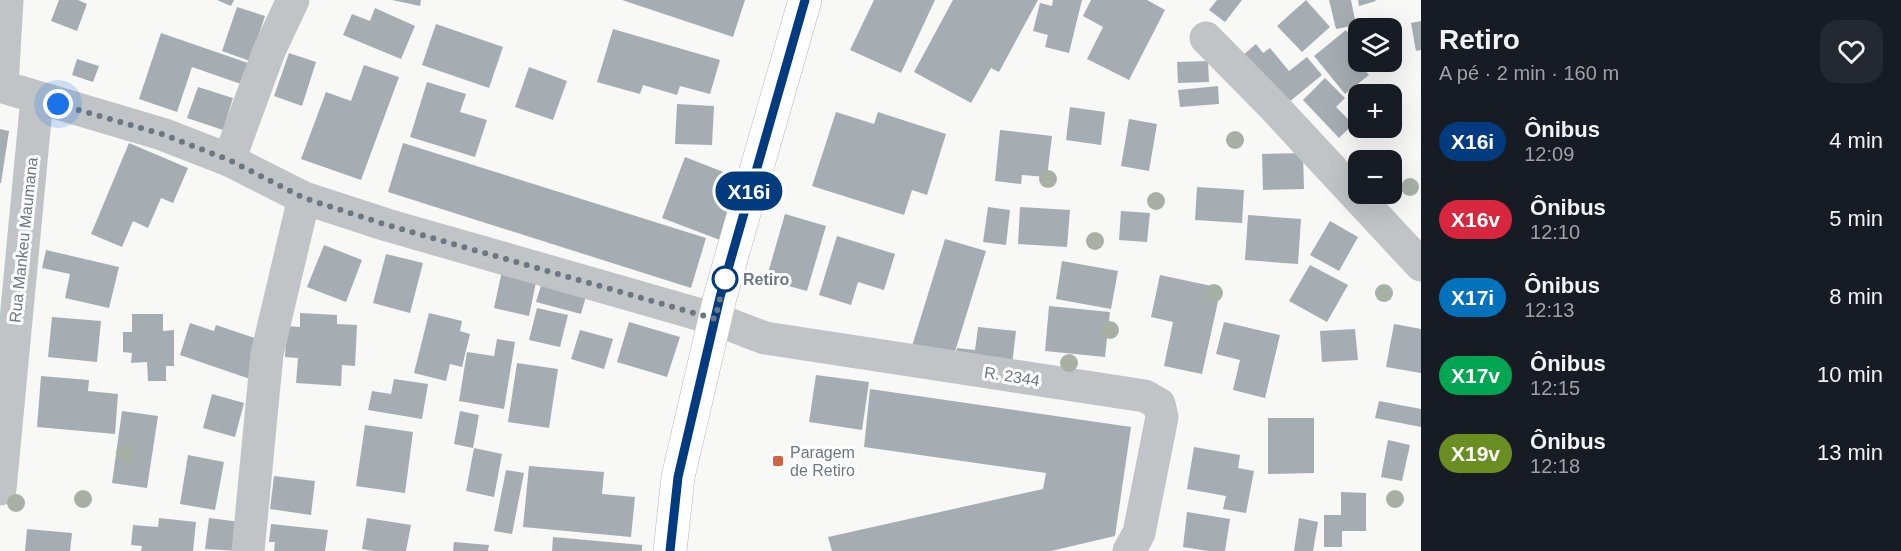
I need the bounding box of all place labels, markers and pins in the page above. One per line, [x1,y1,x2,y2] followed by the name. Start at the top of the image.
[712,266,738,292] marker: Retiro
[743,271,789,288] place label: Retiro
[790,444,855,479] place label: Paragem de Retiro
[771,454,785,468] marker: Paragem de Retiro

